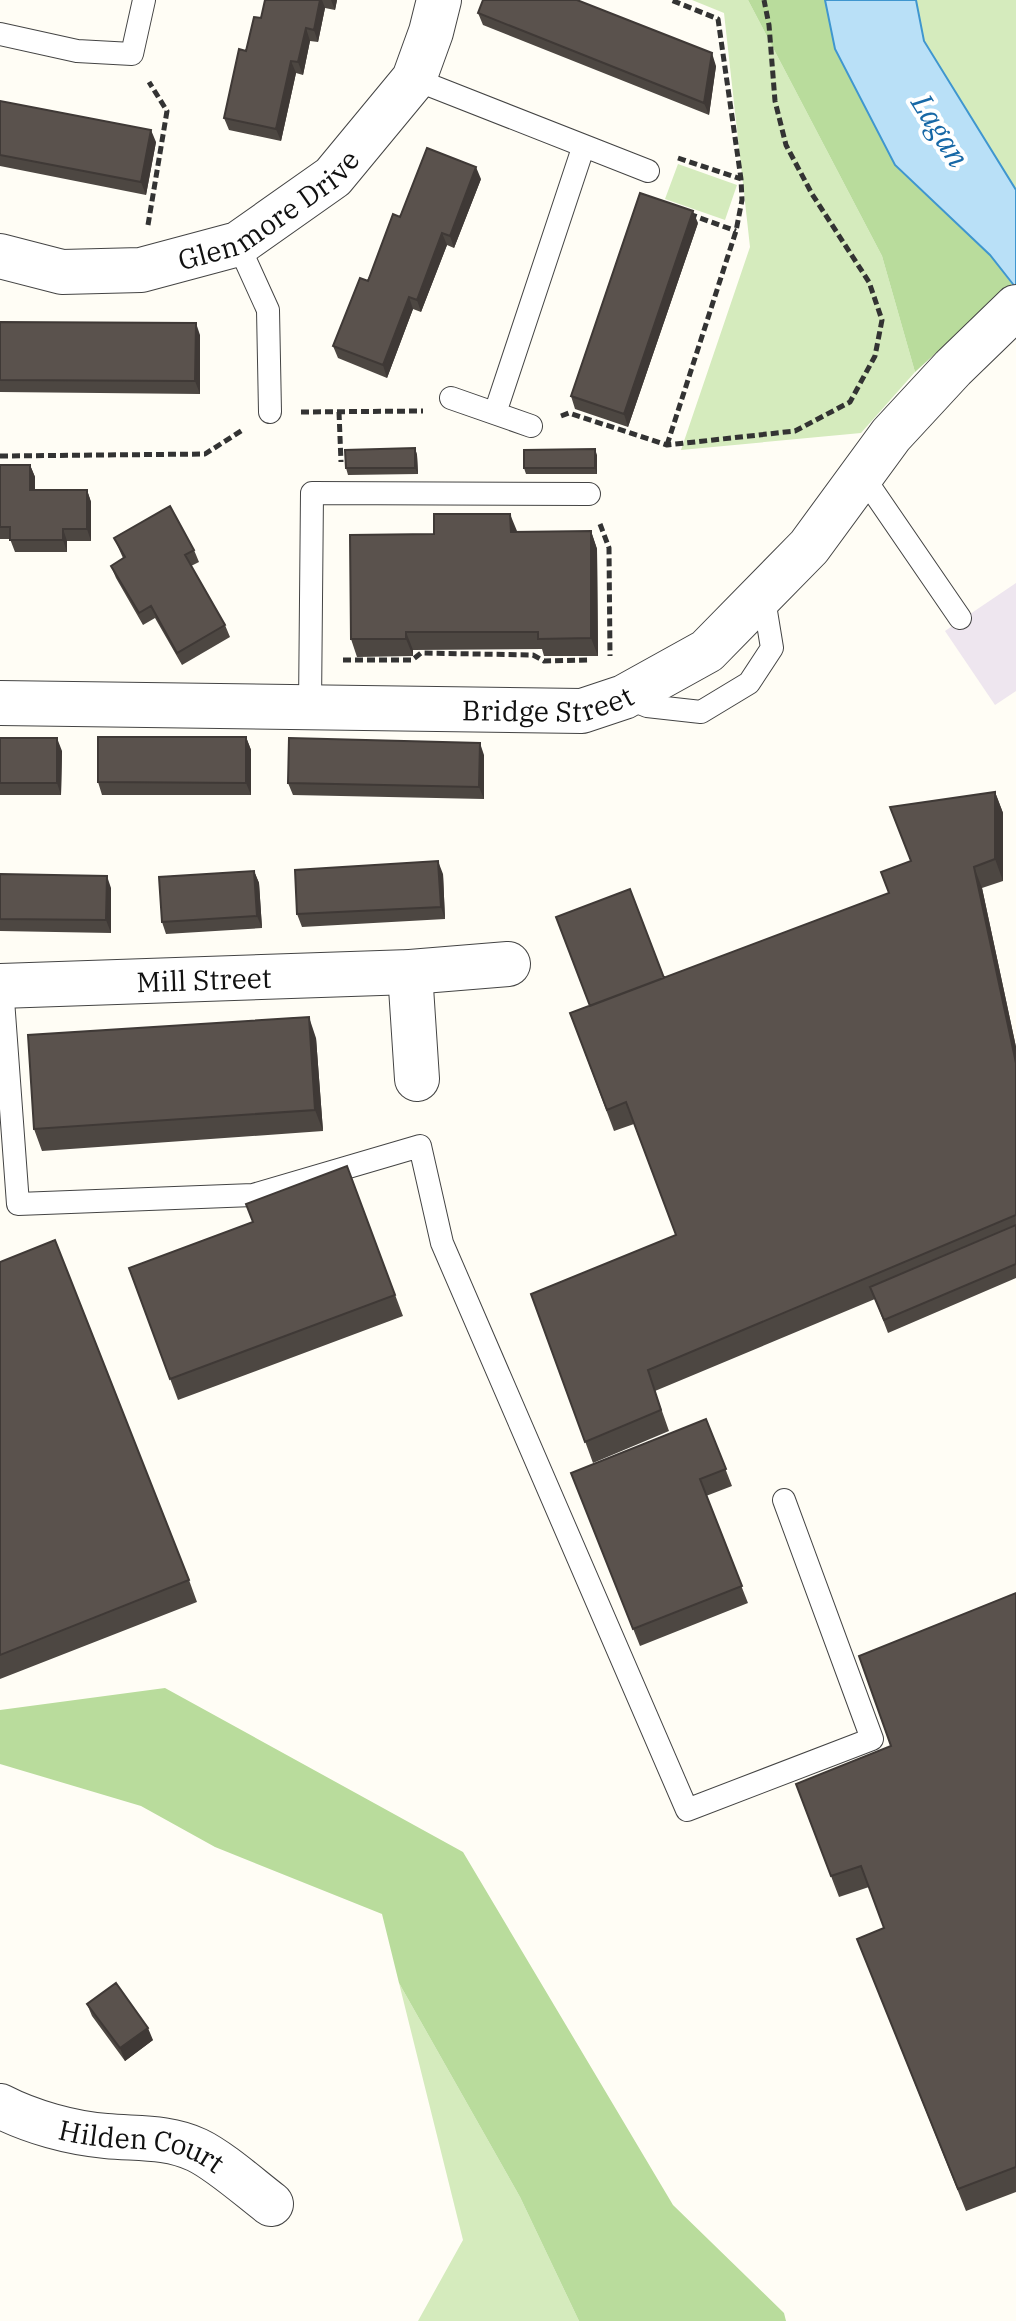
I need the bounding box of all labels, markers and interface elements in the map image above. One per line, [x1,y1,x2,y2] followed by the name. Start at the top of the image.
[903,85,979,174] water label: Lagan
[174,142,367,278] street label: Glenmore Drive
[462,677,640,729] street label: Bridge Street
[136,958,272,1000] street label: Mill Street
[55,2110,232,2181] street label: Hilden Court

